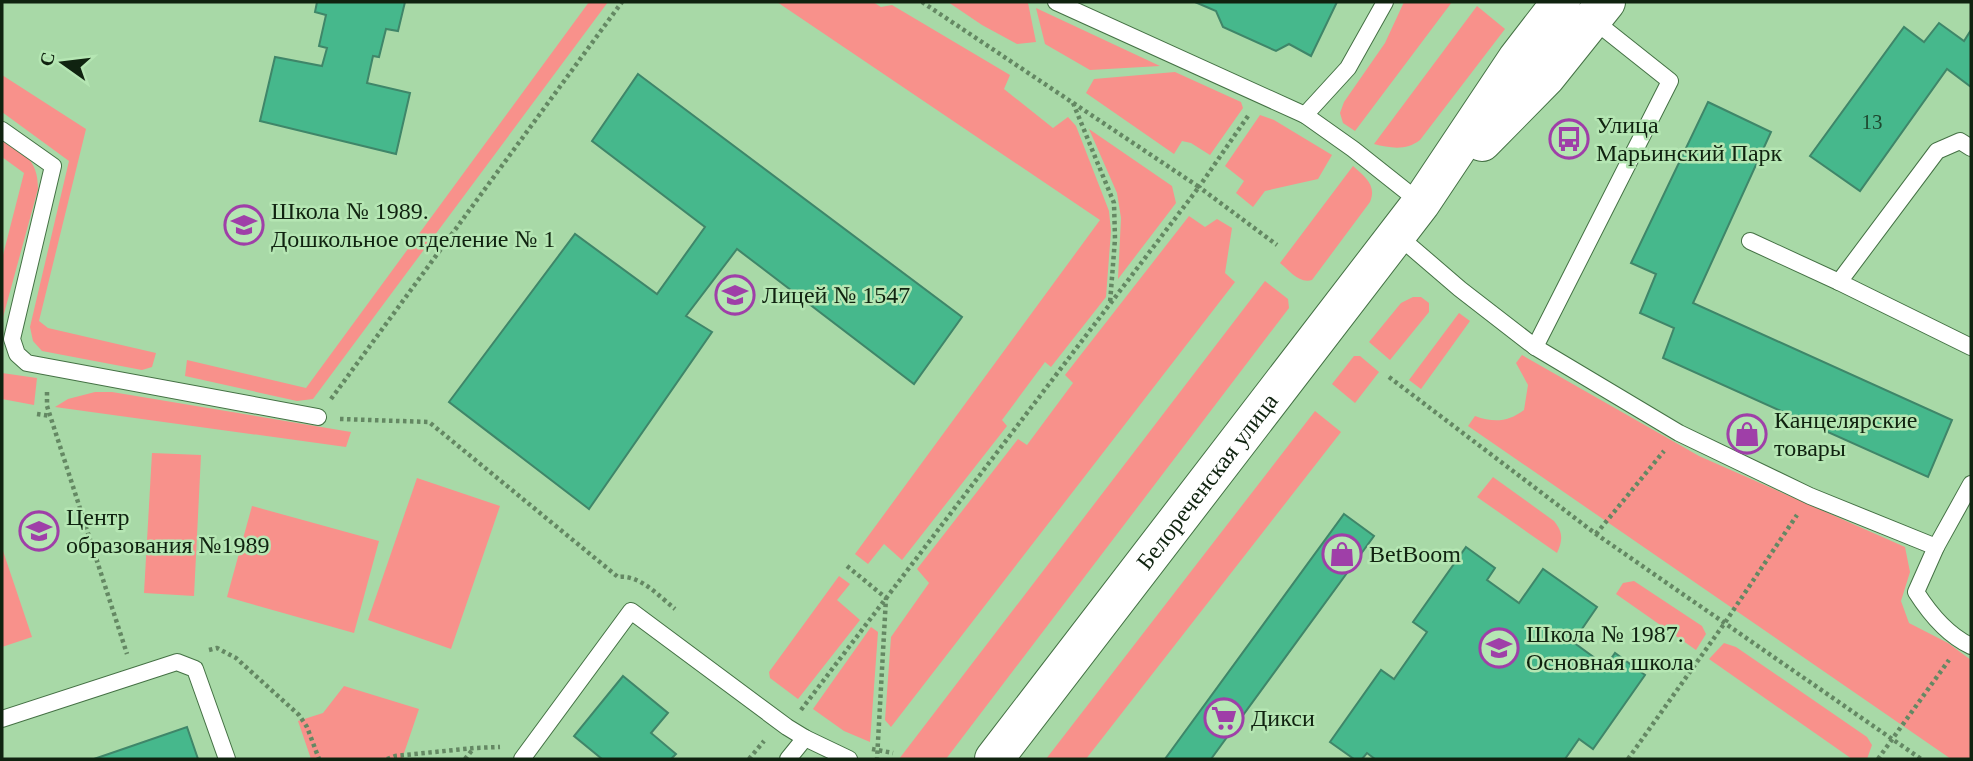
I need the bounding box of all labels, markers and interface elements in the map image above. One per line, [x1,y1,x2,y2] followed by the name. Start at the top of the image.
[28,28,98,98] north arrow
[35,50,59,68] text: С
[1862,110,1883,134] house number: 13
[1596,112,1783,166] place label: Улица Марьинский Парк
[1548,118,1590,160] bus stop icon: Улица Марьинский Парк
[271,198,555,252] place label: Школа № 1989. Дошкольное отделение № 1
[223,204,265,246] school or university icon: Школа № 1989. Дошкольное отделение № 1
[714,274,756,316] school or university icon: Лицей № 1547
[762,282,910,308] place label: Лицей № 1547
[1131,388,1283,575] street label: Белореченская улица
[1774,407,1918,461] place label: Канцелярские товары
[1726,413,1768,455] shop icon: Канцелярские товары
[66,504,270,558] place label: Центр образования №1989
[18,510,60,552] school or university icon: Центр образования №1989
[1321,533,1363,575] shop icon: BetBoom
[1369,541,1461,567] place label: BetBoom
[1526,621,1694,675] place label: Школа № 1987. Основная школа
[1478,627,1520,669] school or university icon: Школа № 1987. Основная школа
[1203,697,1245,739] supermarket icon: Дикси
[1251,705,1315,731] place label: Дикси

